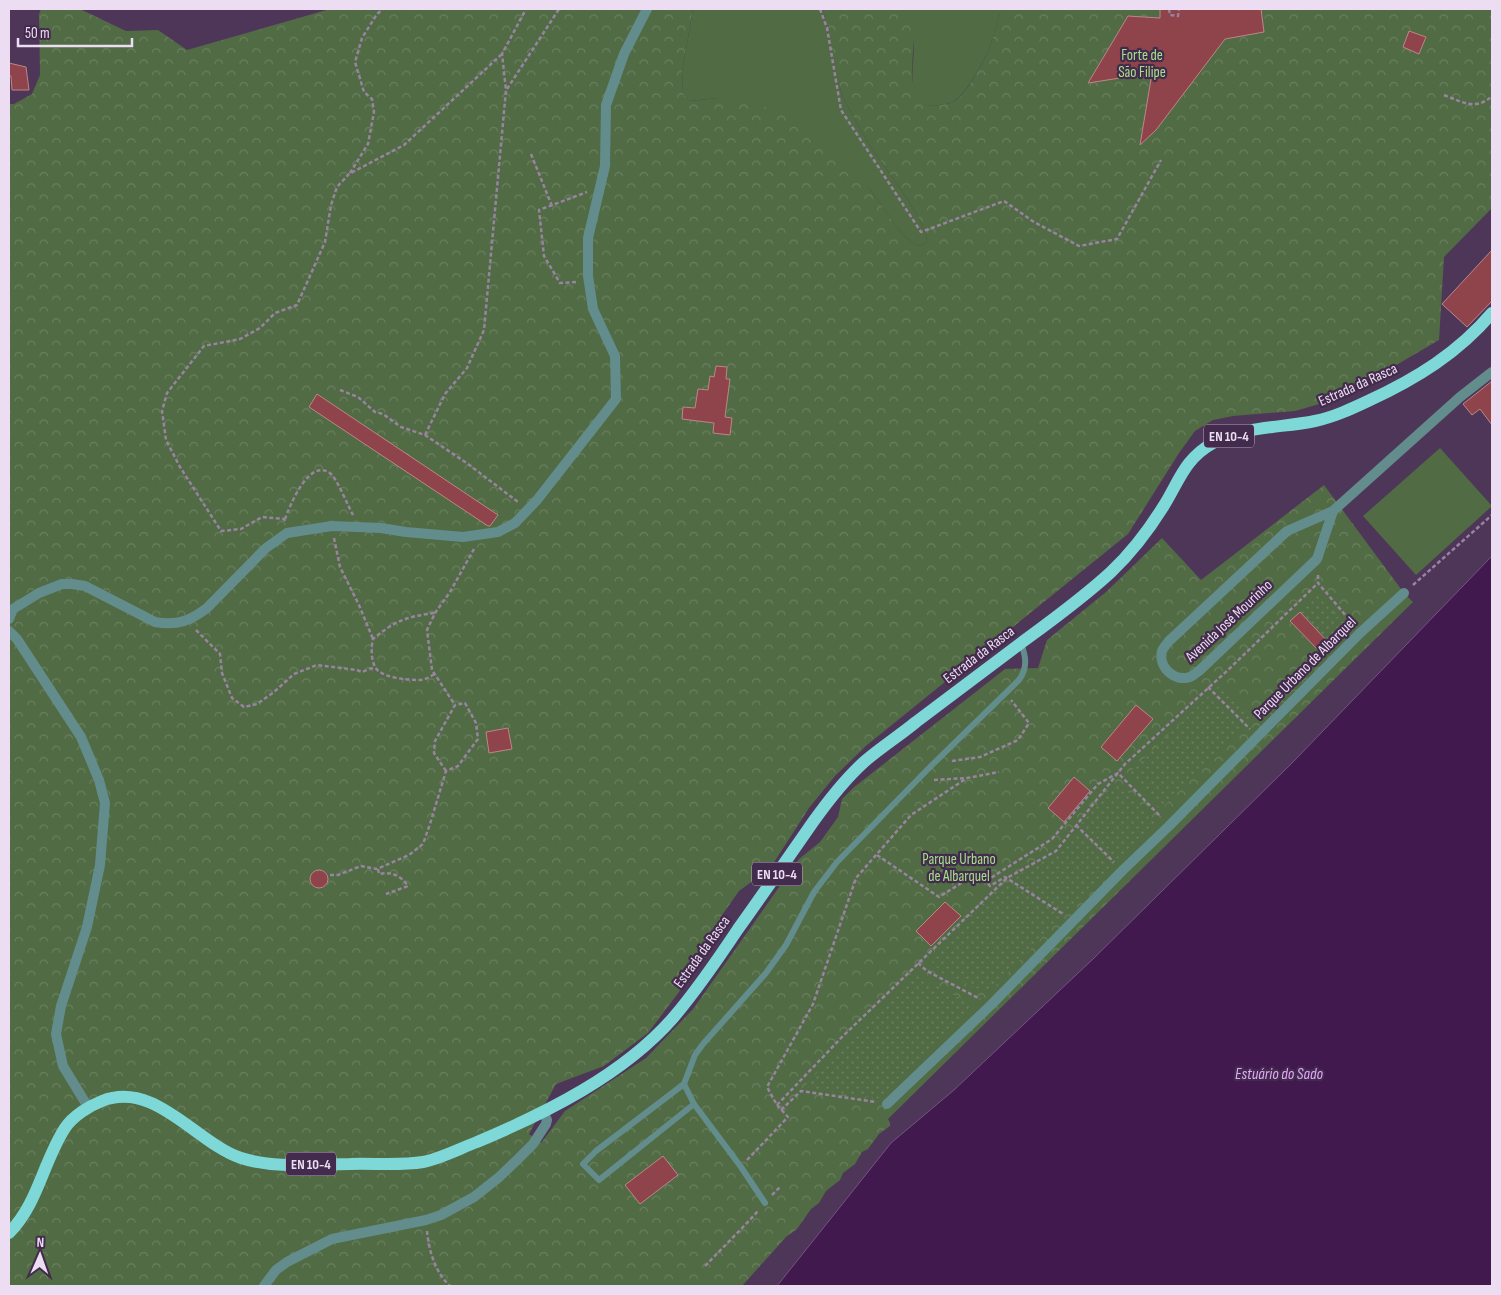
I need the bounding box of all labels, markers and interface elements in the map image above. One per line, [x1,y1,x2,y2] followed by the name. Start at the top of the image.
[18,15,131,47] scale bar
[25,24,50,43] text: 50 m
[1118,46,1166,82] park label: Forte de São Filipe
[1316,359,1401,411] street label: Estrada da Rasca
[1204,424,1254,448] road number: EN 10-4
[1181,576,1277,667] street label: Avenida José Mourinho
[1250,613,1360,723] street label: Parque Urbano de Albarquel
[940,622,1019,688] street label: Estrada da Rasca
[922,850,996,886] park label: Parque Urbano de Albarquel
[752,862,802,886] road number: EN 10-4
[670,912,735,992] street label: Estrada da Rasca
[1235,1065,1324,1084] water label: Estuário do Sado
[286,1152,336,1176] road number: EN 10-4
[15,1230,65,1280] north arrow
[36,1234,44,1251] text: N

